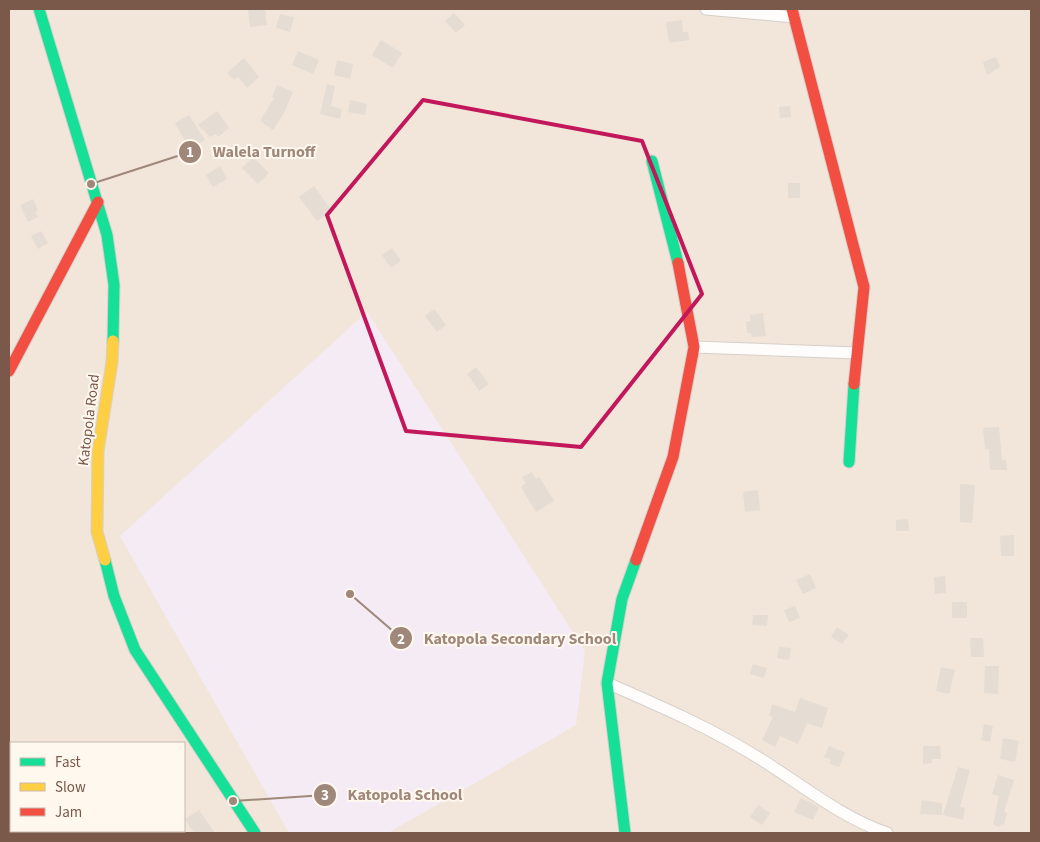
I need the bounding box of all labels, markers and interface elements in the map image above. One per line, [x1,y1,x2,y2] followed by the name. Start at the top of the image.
[178,136,325,167] callout: Walela Turnoff
[213,141,317,163] text: Walela Turnoff
[186,142,194,163] text: 1
[73,373,105,467] street label: Katopola Road
[389,623,627,654] callout: Katopola Secondary School
[424,628,617,650] text: Katopola Secondary School
[397,629,405,650] text: 2
[10,742,185,832] legend
[55,752,81,773] text: Fast
[55,777,86,798] text: Slow
[312,779,472,810] callout: Katopola School
[348,784,463,806] text: Katopola School
[321,785,329,806] text: 3
[55,802,82,823] text: Jam

